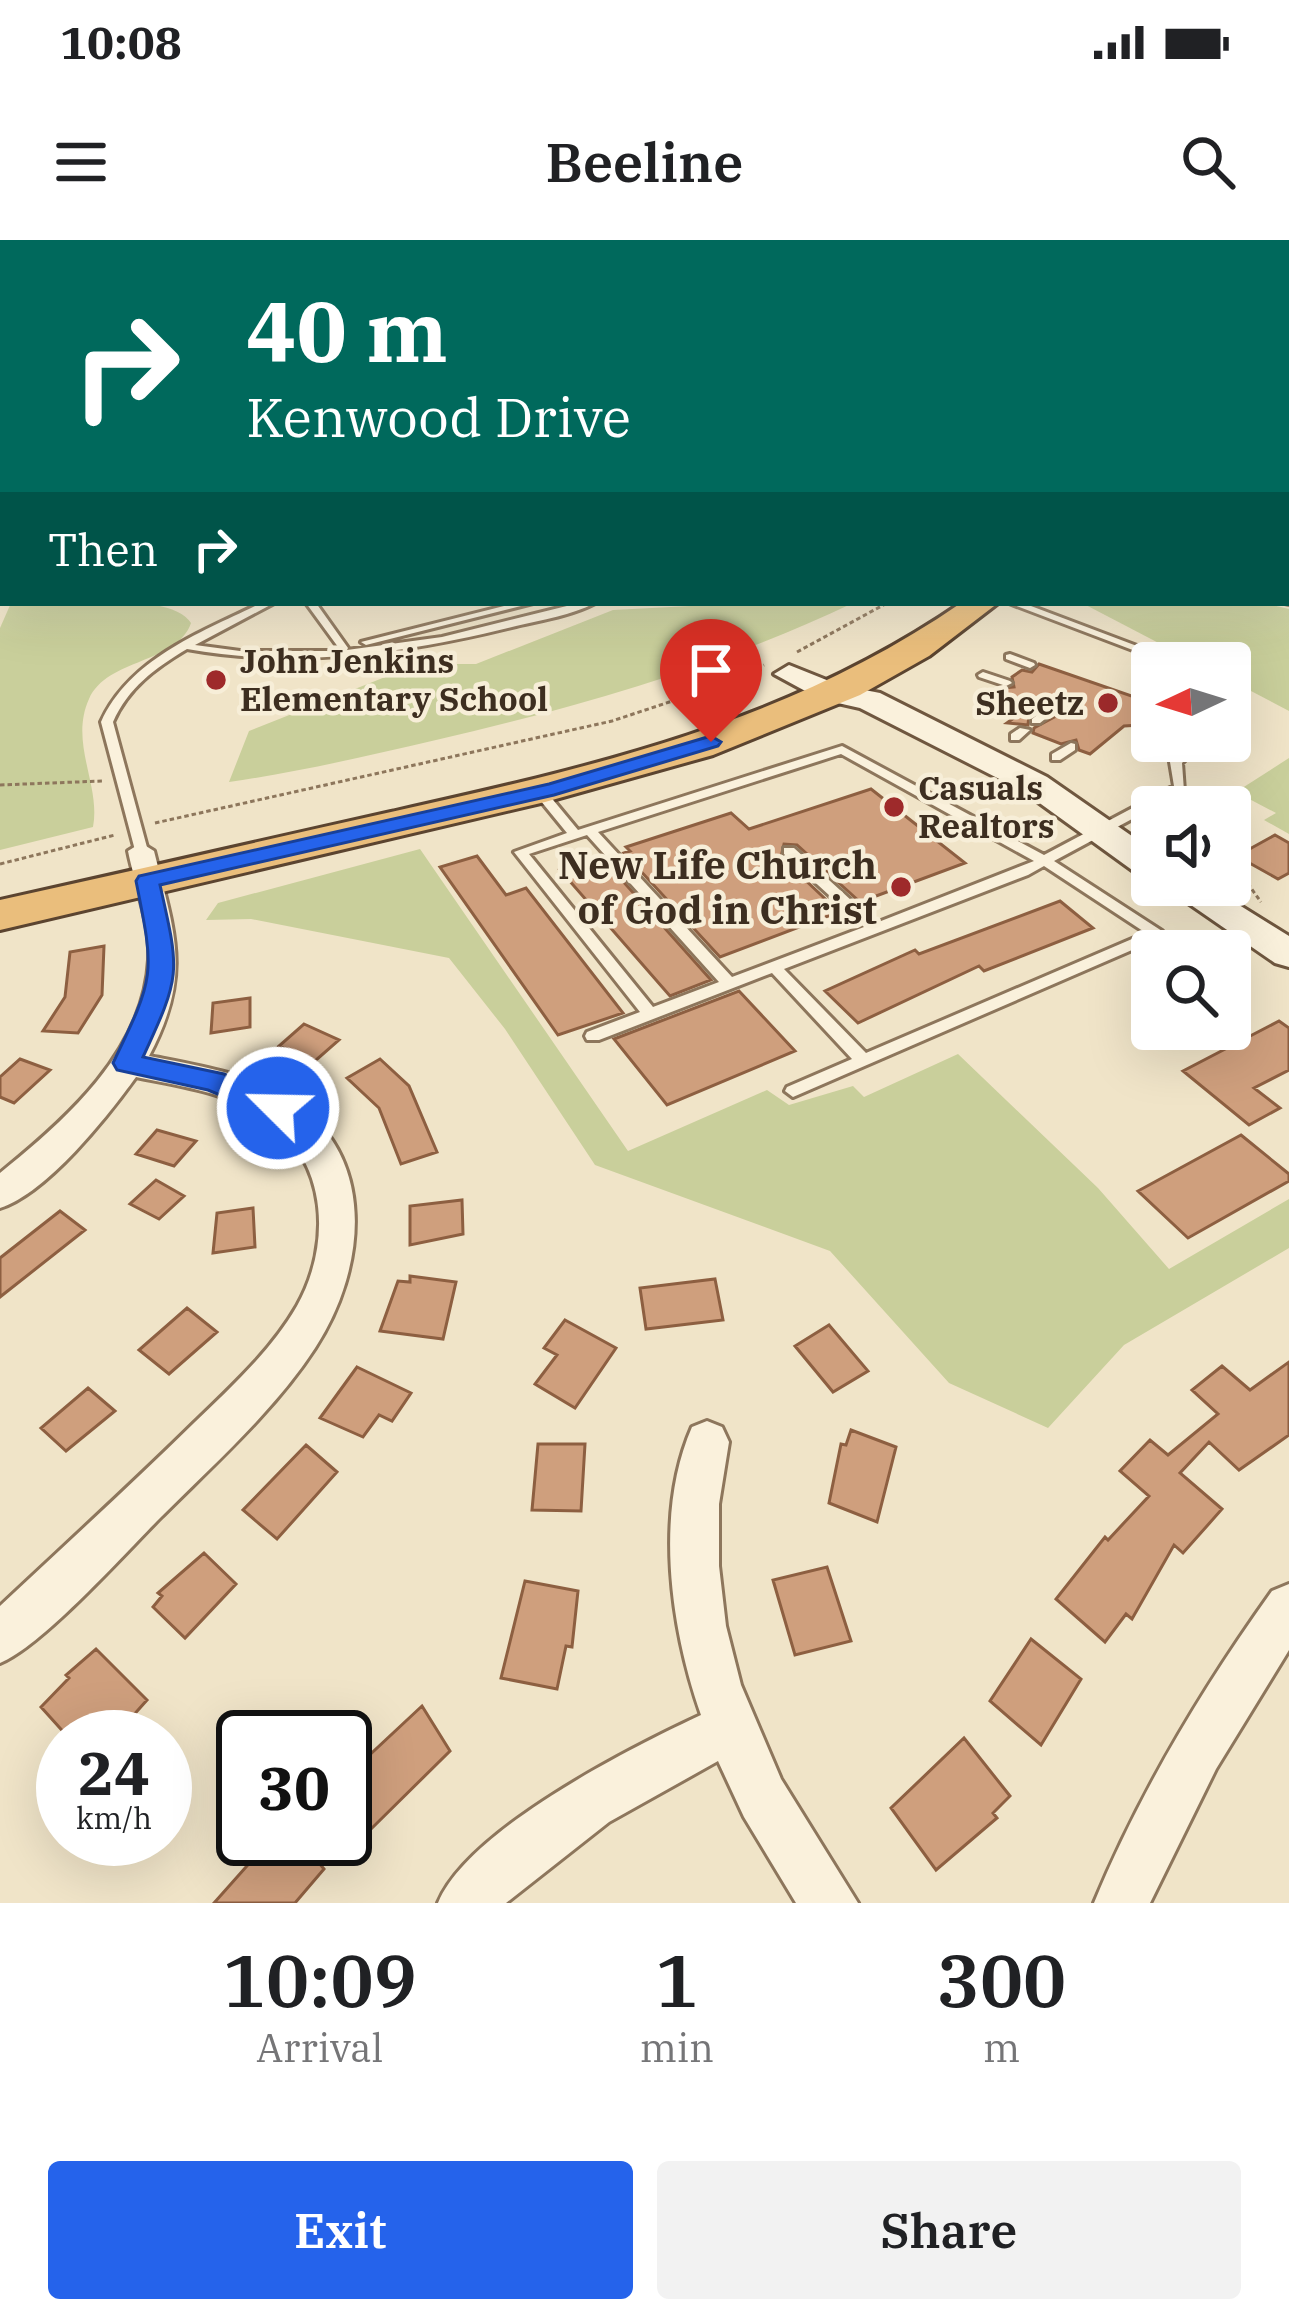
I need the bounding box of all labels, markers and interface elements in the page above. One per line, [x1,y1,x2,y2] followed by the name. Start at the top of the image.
[60,13,182,71] text: 10:08
[546,127,743,197] text: Beeline
[48,129,114,195] icon: menu
[1175,129,1241,195] icon: search
[246,276,448,385] text: 40 m
[48,288,204,444] icon: right
[246,382,631,452] text: Kenwood Drive
[182,516,248,582] icon: right
[48,520,158,578] text: Then
[660,619,762,742] pin
[678,637,744,703] icon: arrive
[240,639,548,720] place label: John Jenkins Elementary School
[1131,642,1251,762] north arrow
[1131,642,1251,1050] map controls
[203,667,229,693] marker: John Jenkins Elementary School
[975,681,1084,724] place label: Sheetz
[1095,690,1121,716] marker: Sheetz
[918,766,1055,847] place label: Casuals Realtors
[1131,786,1251,906] button: sound
[881,794,907,820] marker: Casuals Realtors
[558,839,877,935] place label: New Life Church of God in Christ
[888,874,914,900] marker: New Life Church of God in Christ
[1131,930,1251,1050] button: search
[215,1045,341,1171] position arrow
[216,1710,372,1866] speed limit sign: 30
[78,1733,150,1812] text: 24
[76,1798,152,1837] text: km/h
[223,1933,417,2027] text: 10:09
[655,1933,698,2027] text: 1
[937,1933,1066,2027] text: 300
[256,2022,383,2073] text: Arrival
[640,2022,714,2073] text: min
[983,2022,1020,2073] text: m
[48,2161,633,2299] button: Exit
[657,2161,1241,2299] button: Share

